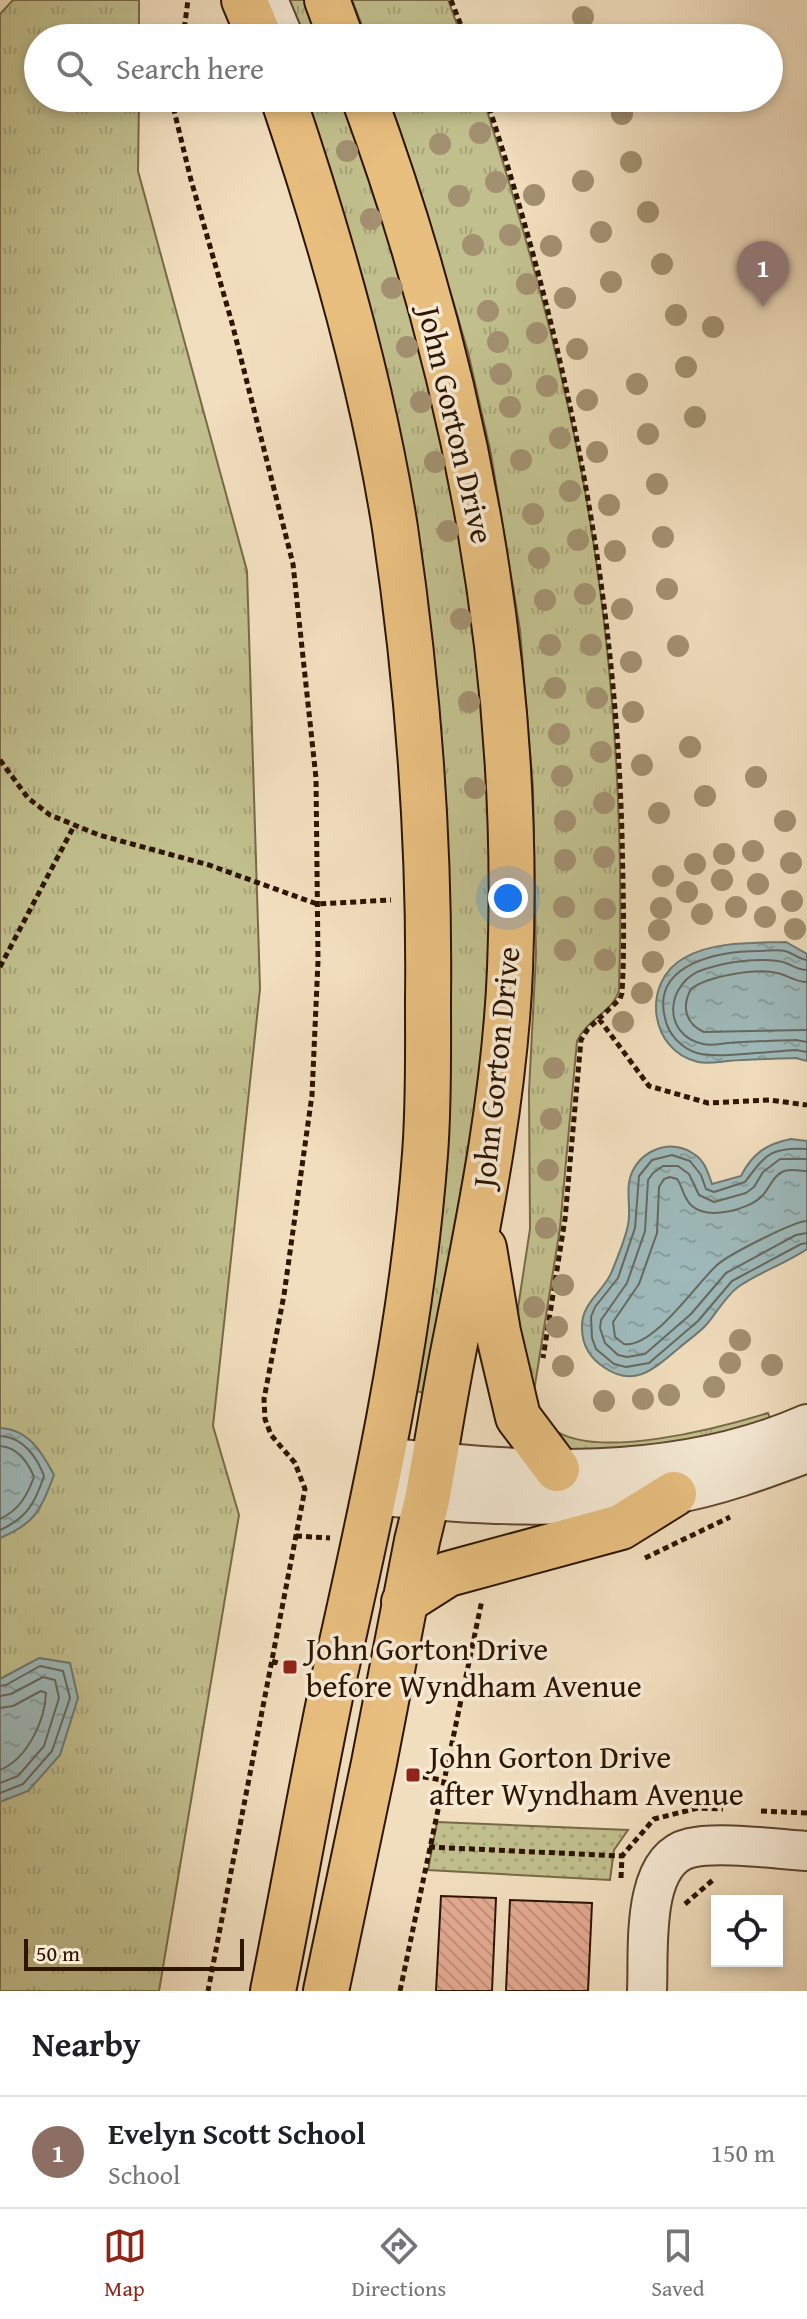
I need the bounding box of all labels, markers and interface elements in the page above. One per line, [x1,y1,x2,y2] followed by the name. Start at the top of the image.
[24,24,783,112] search box
[52,46,96,90] icon: search
[116,46,264,90] text: Search here
[737,241,789,307] pin: 1
[405,298,507,548] street label: John Gorton Drive
[488,878,528,918] your location
[459,944,532,1194] street label: John Gorton Drive
[302,1625,642,1709] place label: John Gorton Drive before Wyndham Avenue
[281,1658,299,1676] marker: John Gorton Drive before Wyndham Avenue
[425,1733,744,1817] place label: John Gorton Drive after Wyndham Avenue
[404,1766,422,1784] marker: John Gorton Drive after Wyndham Avenue
[711,1895,783,1967] map controls
[711,1895,783,1967] button: locate
[24,1935,244,1971] scale bar
[36,1937,80,1969] text: 50 m
[32,2019,141,2068] text: Nearby
[108,2111,365,2155] text: Evelyn Scott School
[51,2133,65,2172] text: 1
[710,2133,775,2172] text: 150 m
[108,2155,180,2194] text: School
[103,2224,147,2304] tab: Map
[352,2224,446,2304] tab: Directions
[651,2224,704,2304] tab: Saved

